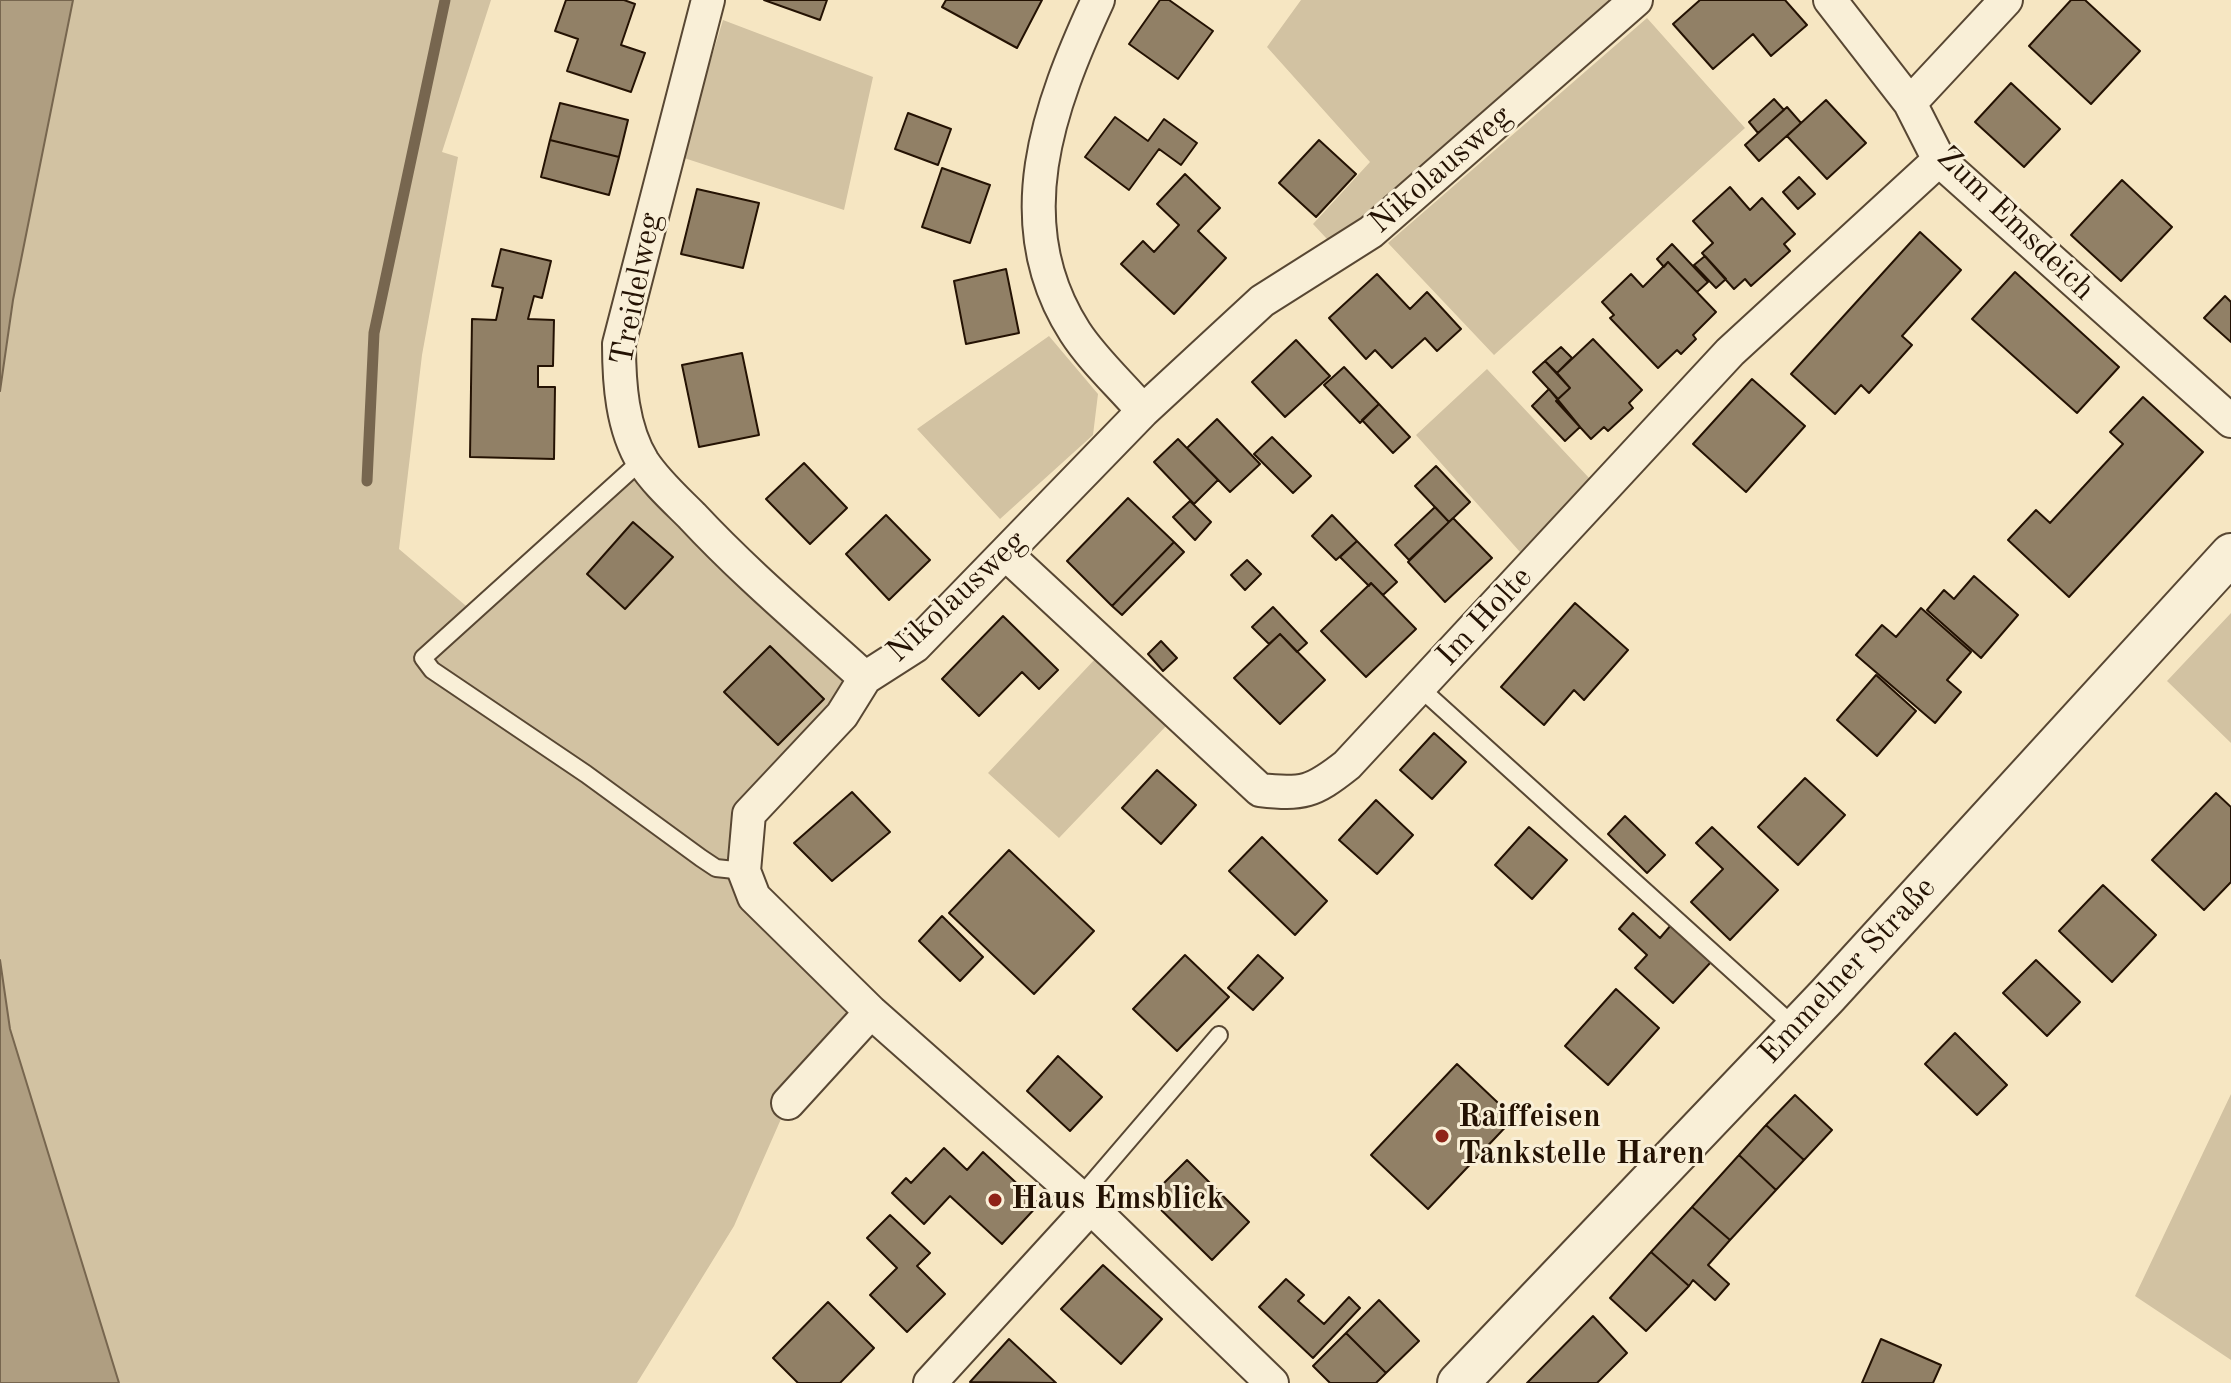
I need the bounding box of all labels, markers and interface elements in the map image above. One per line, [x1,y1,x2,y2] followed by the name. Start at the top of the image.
[1362,98,1520,242] street label: Nikolausweg
[1928,139,2102,309] street label: Zum Emsdeich
[603,209,671,369] street label: Treidelweg
[879,523,1035,671] street label: Nikolausweg
[1429,559,1541,675] street label: Im Holte
[1751,869,1945,1073] street label: Emmelner Straße
[1458,1099,1705,1174] place label: Raiffeisen Tankstelle Haren
[1433,1127,1451,1145] marker: Raiffeisen Tankstelle Haren
[1011,1181,1225,1219] place label: Haus Emsblick
[986,1191,1004,1209] marker: Haus Emsblick

